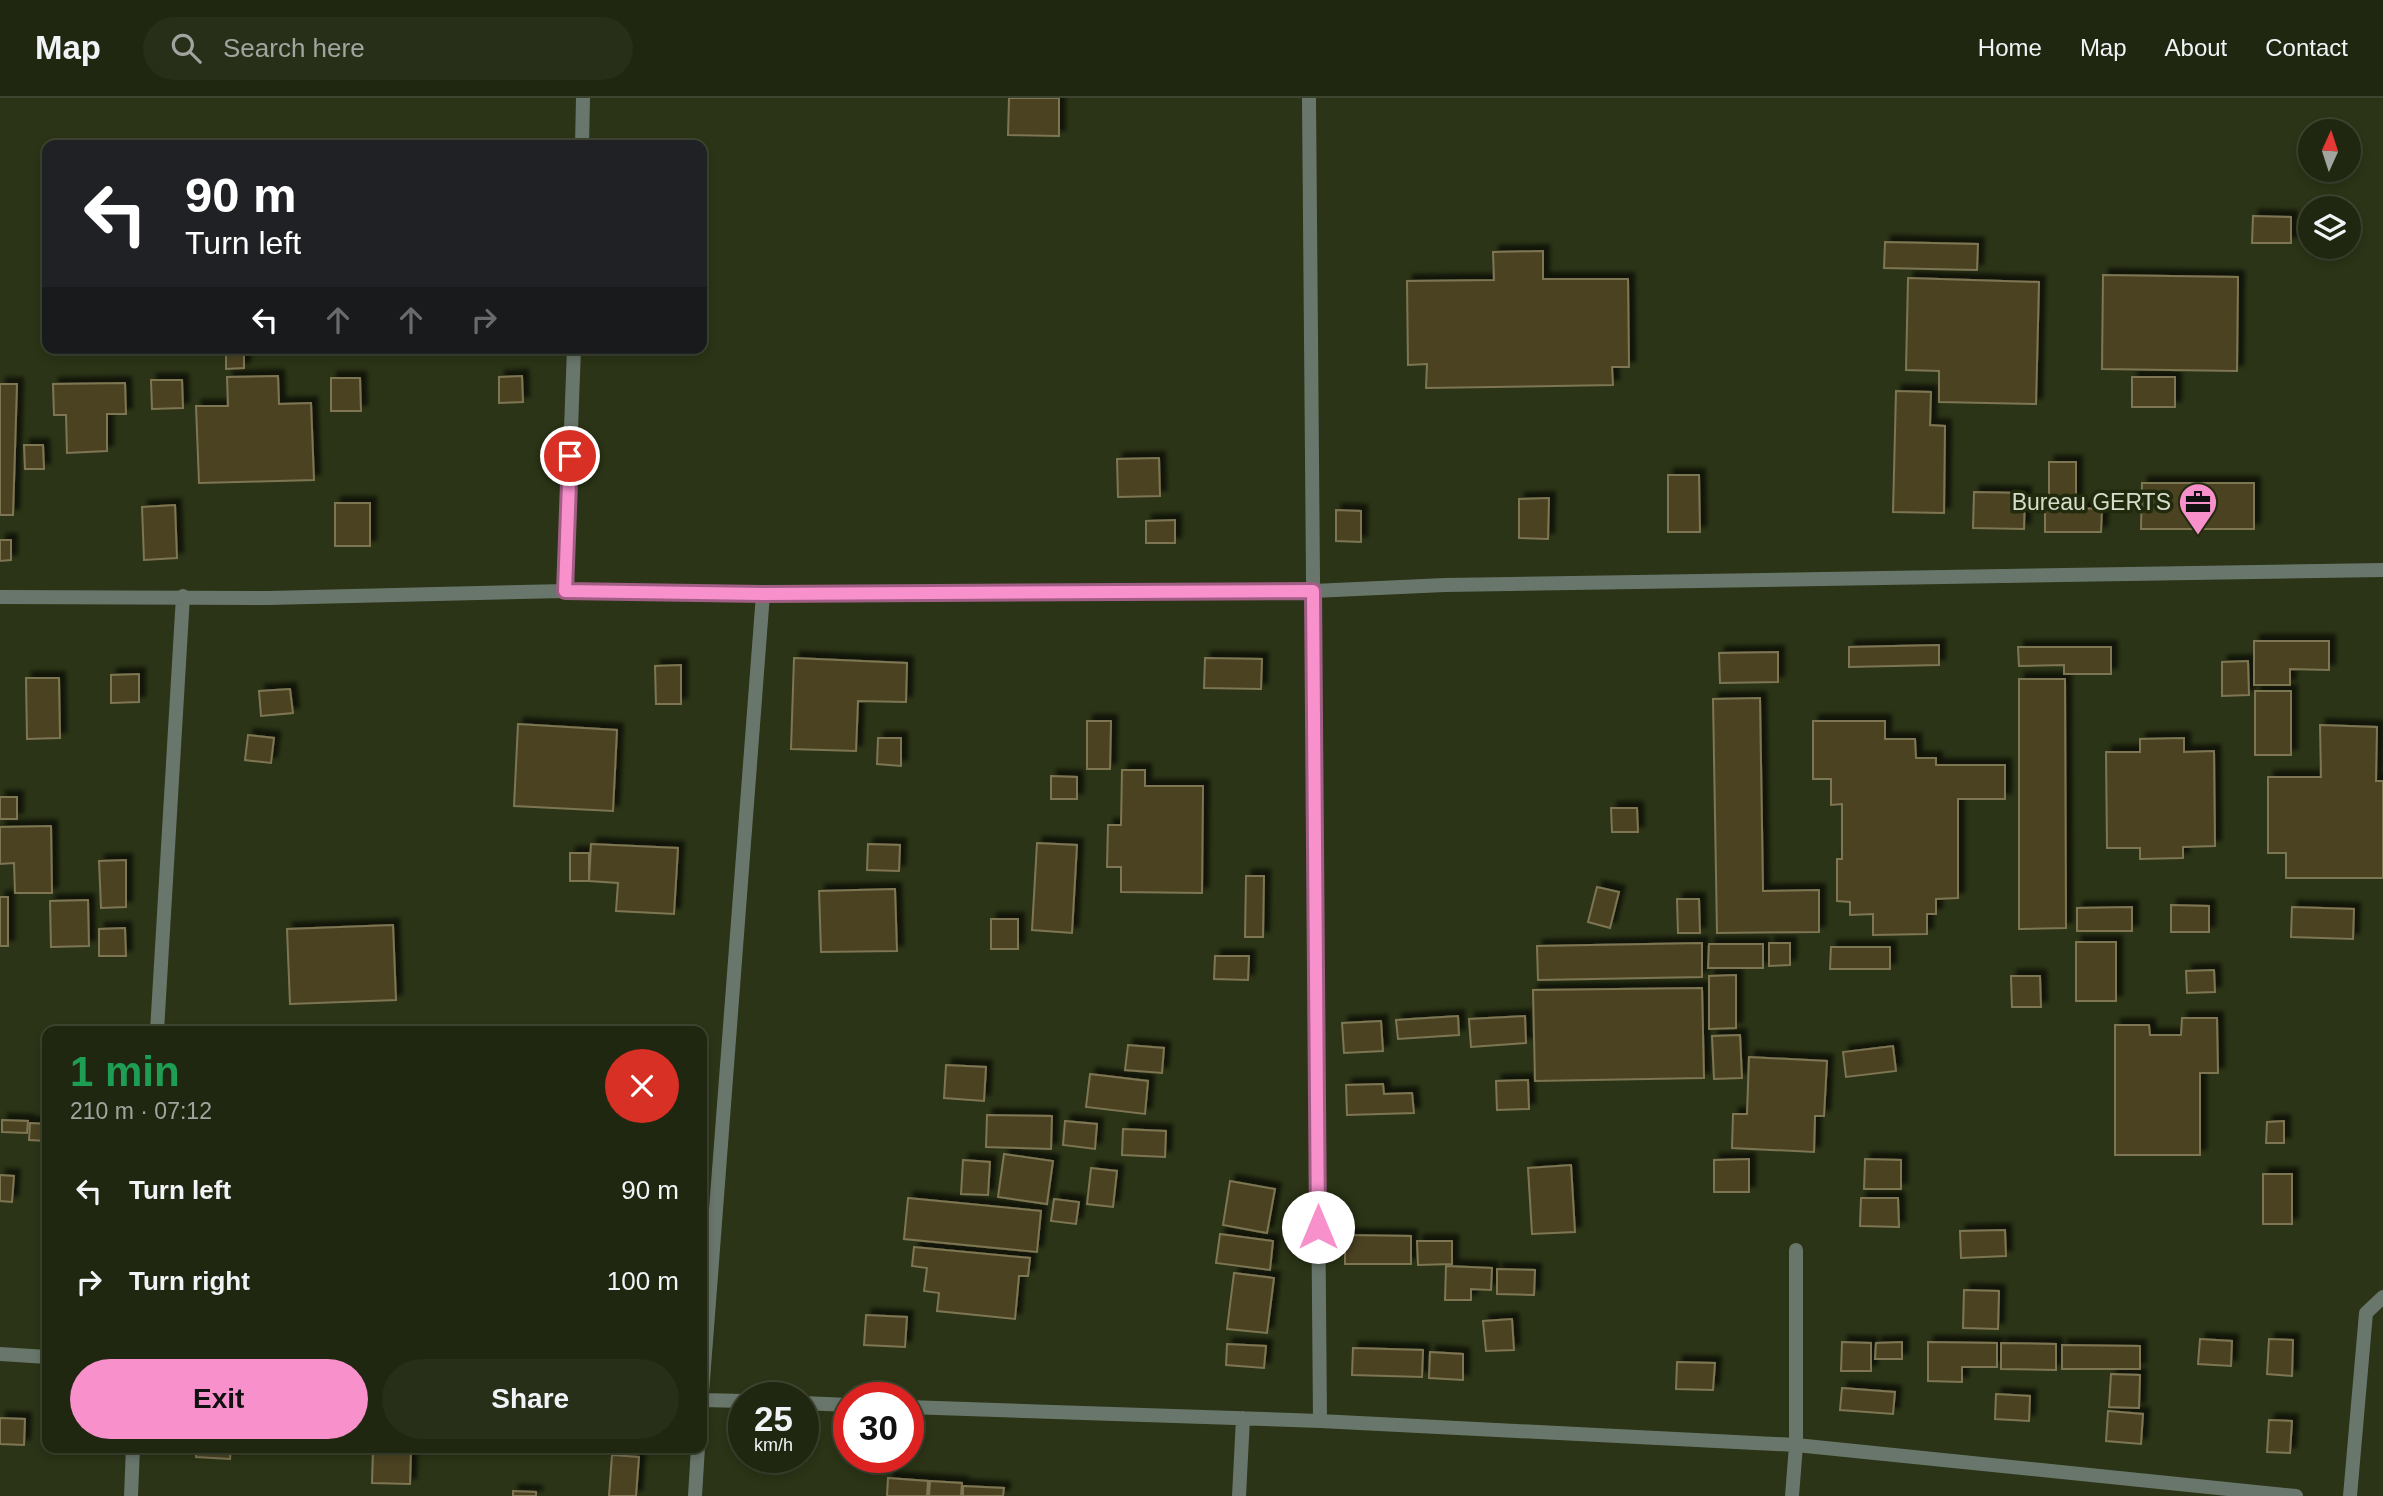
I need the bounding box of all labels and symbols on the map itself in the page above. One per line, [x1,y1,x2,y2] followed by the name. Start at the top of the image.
[2298,119,2361,182] north arrow
[540,426,600,486] pin
[2177,481,2219,536] office icon: Bureau GERTS
[2012,489,2171,515] place label: Bureau GERTS
[1281,1190,1355,1264] position arrow
[833,1382,924,1473] speed limit sign: 30

